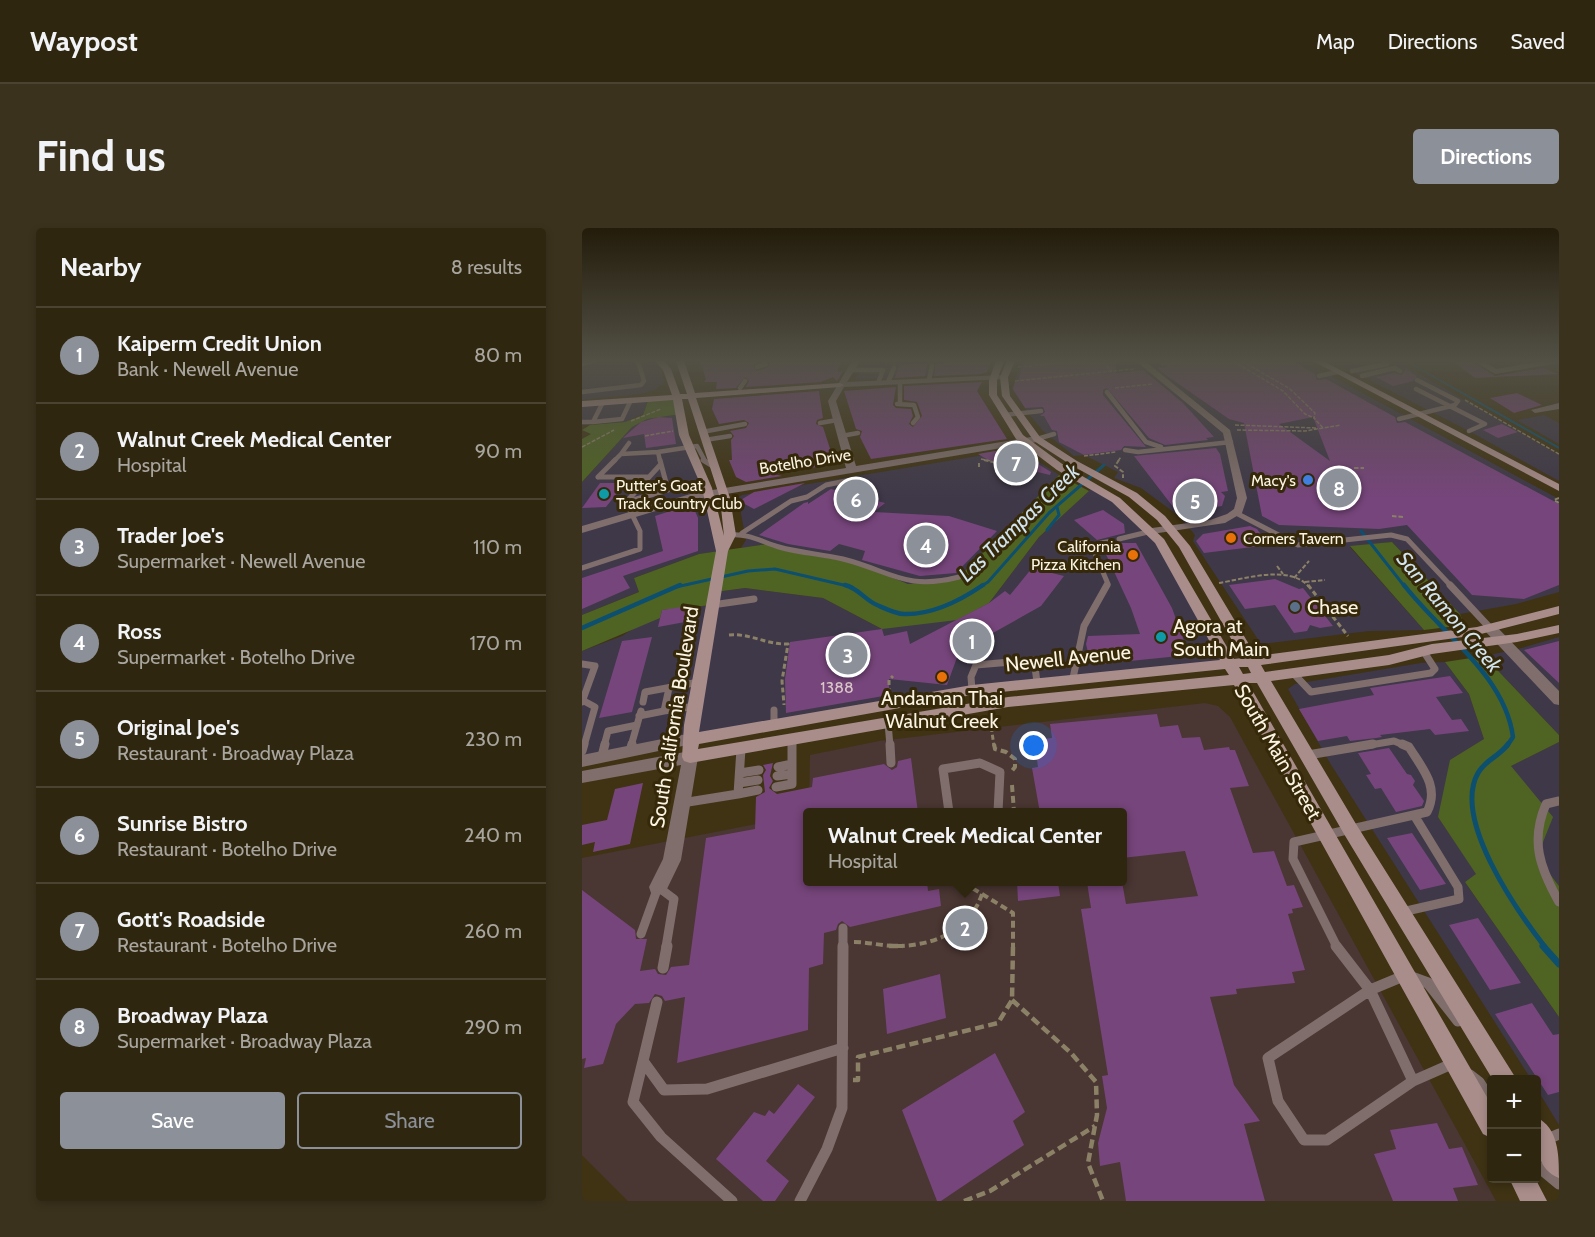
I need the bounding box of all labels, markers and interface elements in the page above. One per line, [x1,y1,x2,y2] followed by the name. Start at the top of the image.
[30,24,138,58] text: Waypost
[1316,29,1355,54] text: Map
[1388,29,1477,54] text: Directions
[1510,29,1565,54] text: Saved
[1413,129,1559,184] button: Directions
[36,130,165,182] text: Find us
[60,251,141,283] text: Nearby
[451,255,522,279] text: 8 results
[117,330,322,357] text: Kaiperm Credit Union
[76,343,83,367] text: 1
[474,343,522,367] text: 80 m
[117,357,298,381] text: Bank · Newell Avenue
[117,426,391,453] text: Walnut Creek Medical Center
[74,439,85,463] text: 2
[475,439,522,463] text: 90 m
[996,440,1036,486] pin: 7
[758,445,852,478] street label: Botelho Drive
[117,453,187,477] text: Hospital
[953,458,1085,587] water label: Las Trampas Creek
[1320,466,1359,510] pin: 8
[1251,471,1296,490] place label: Macy's
[1301,473,1315,487] marker: Macy's
[616,476,743,513] place label: Putter's Goat Track Country Club
[836,476,876,522] pin: 6
[1176,478,1214,524] pin: 5
[597,487,611,501] marker: Putter's Goat Track Country Club
[117,522,224,549] text: Trader Joe's
[906,522,946,568] pin: 4
[1243,529,1344,548] place label: Corners Tavern
[1224,531,1238,545] marker: Corners Tavern
[74,535,85,559] text: 3
[473,535,522,559] text: 110 m
[1031,537,1121,574] place label: California Pizza Kitchen
[1392,546,1508,678] water label: San Ramon Creek
[1126,548,1140,562] marker: California Pizza Kitchen
[117,549,366,573] text: Supermarket · Newell Avenue
[1307,595,1358,619] place label: Chase
[1288,600,1302,614] marker: Chase
[645,604,703,830] street label: South California Boulevard
[1173,614,1269,661] place label: Agora at South Main
[117,618,162,645] text: Ross
[952,618,992,664] pin: 1
[1154,630,1168,644] marker: Agora at South Main
[73,631,86,655] text: 4
[470,631,522,655] text: 170 m
[828,632,868,678] pin: 3
[1004,639,1132,677] street label: Newell Avenue
[117,645,355,669] text: Supermarket · Botelho Drive
[935,670,949,684] marker: Andaman Thai Walnut Creek
[820,678,854,697] house number: 1388
[1230,680,1327,824] street label: South Main Street
[881,686,1003,733] place label: Andaman Thai Walnut Creek
[117,714,239,741] text: Original Joe's
[74,727,85,751] text: 5
[465,727,522,751] text: 230 m
[1019,731,1048,760] your location
[117,741,354,765] text: Restaurant · Broadway Plaza
[803,808,1127,886] popup
[117,810,247,837] text: Sunrise Bistro
[828,822,1102,849] text: Walnut Creek Medical Center
[74,823,85,847] text: 6
[464,823,522,847] text: 240 m
[117,837,337,861] text: Restaurant · Botelho Drive
[828,849,897,873] text: Hospital
[117,906,265,933] text: Gott's Roadside
[946,906,985,950] pin: 2
[74,919,85,943] text: 7
[464,919,522,943] text: 260 m
[117,933,337,957] text: Restaurant · Botelho Drive
[117,1002,268,1029] text: Broadway Plaza
[73,1015,86,1039] text: 8
[464,1015,522,1039] text: 290 m
[117,1029,372,1053] text: Supermarket · Broadway Plaza
[1487,1075,1541,1183] map controls
[1487,1075,1541,1129] button: +
[60,1092,285,1149] button: Save
[297,1092,522,1149] button: Share
[1487,1129,1541,1183] button: −

